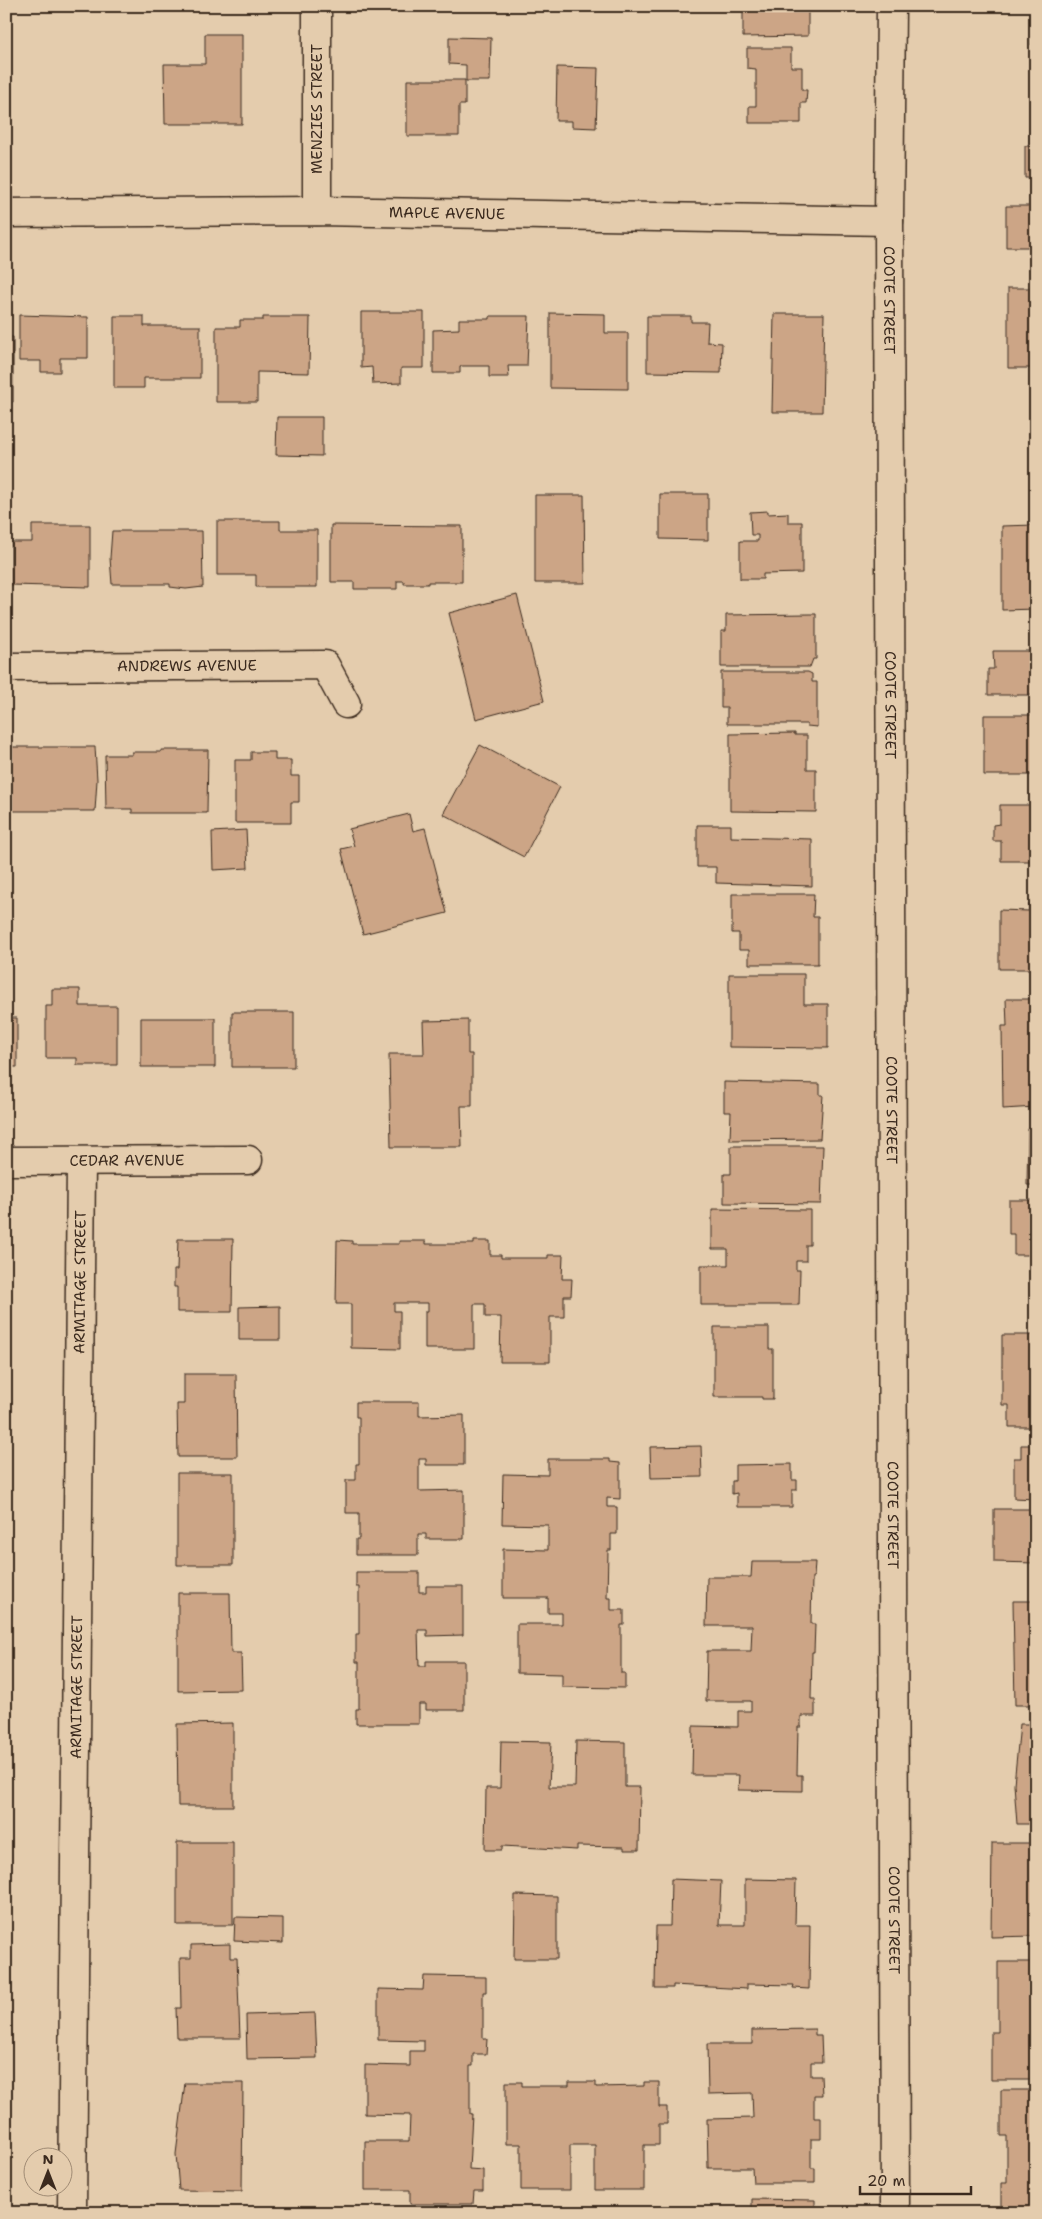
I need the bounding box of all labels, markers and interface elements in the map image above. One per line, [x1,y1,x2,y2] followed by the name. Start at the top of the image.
[307,44,327,174] street label: MENZIES STREET
[389,202,505,224] street label: MAPLE AVENUE
[879,246,899,354] street label: COOTE STREET
[880,651,901,759] street label: COOTE STREET
[117,655,257,676] street label: ANDREWS AVENUE
[882,1056,902,1164] street label: COOTE STREET
[70,1150,184,1171] street label: CEDAR AVENUE
[69,1210,91,1354] street label: ARMITAGE STREET
[883,1461,903,1569] street label: COOTE STREET
[66,1615,87,1759] street label: ARMITAGE STREET
[884,1866,904,1974] street label: COOTE STREET
[22,2146,72,2196] north arrow
[42,2150,54,2168] text: N
[860,2164,971,2196] scale bar
[867,2171,906,2191] text: 20 m

